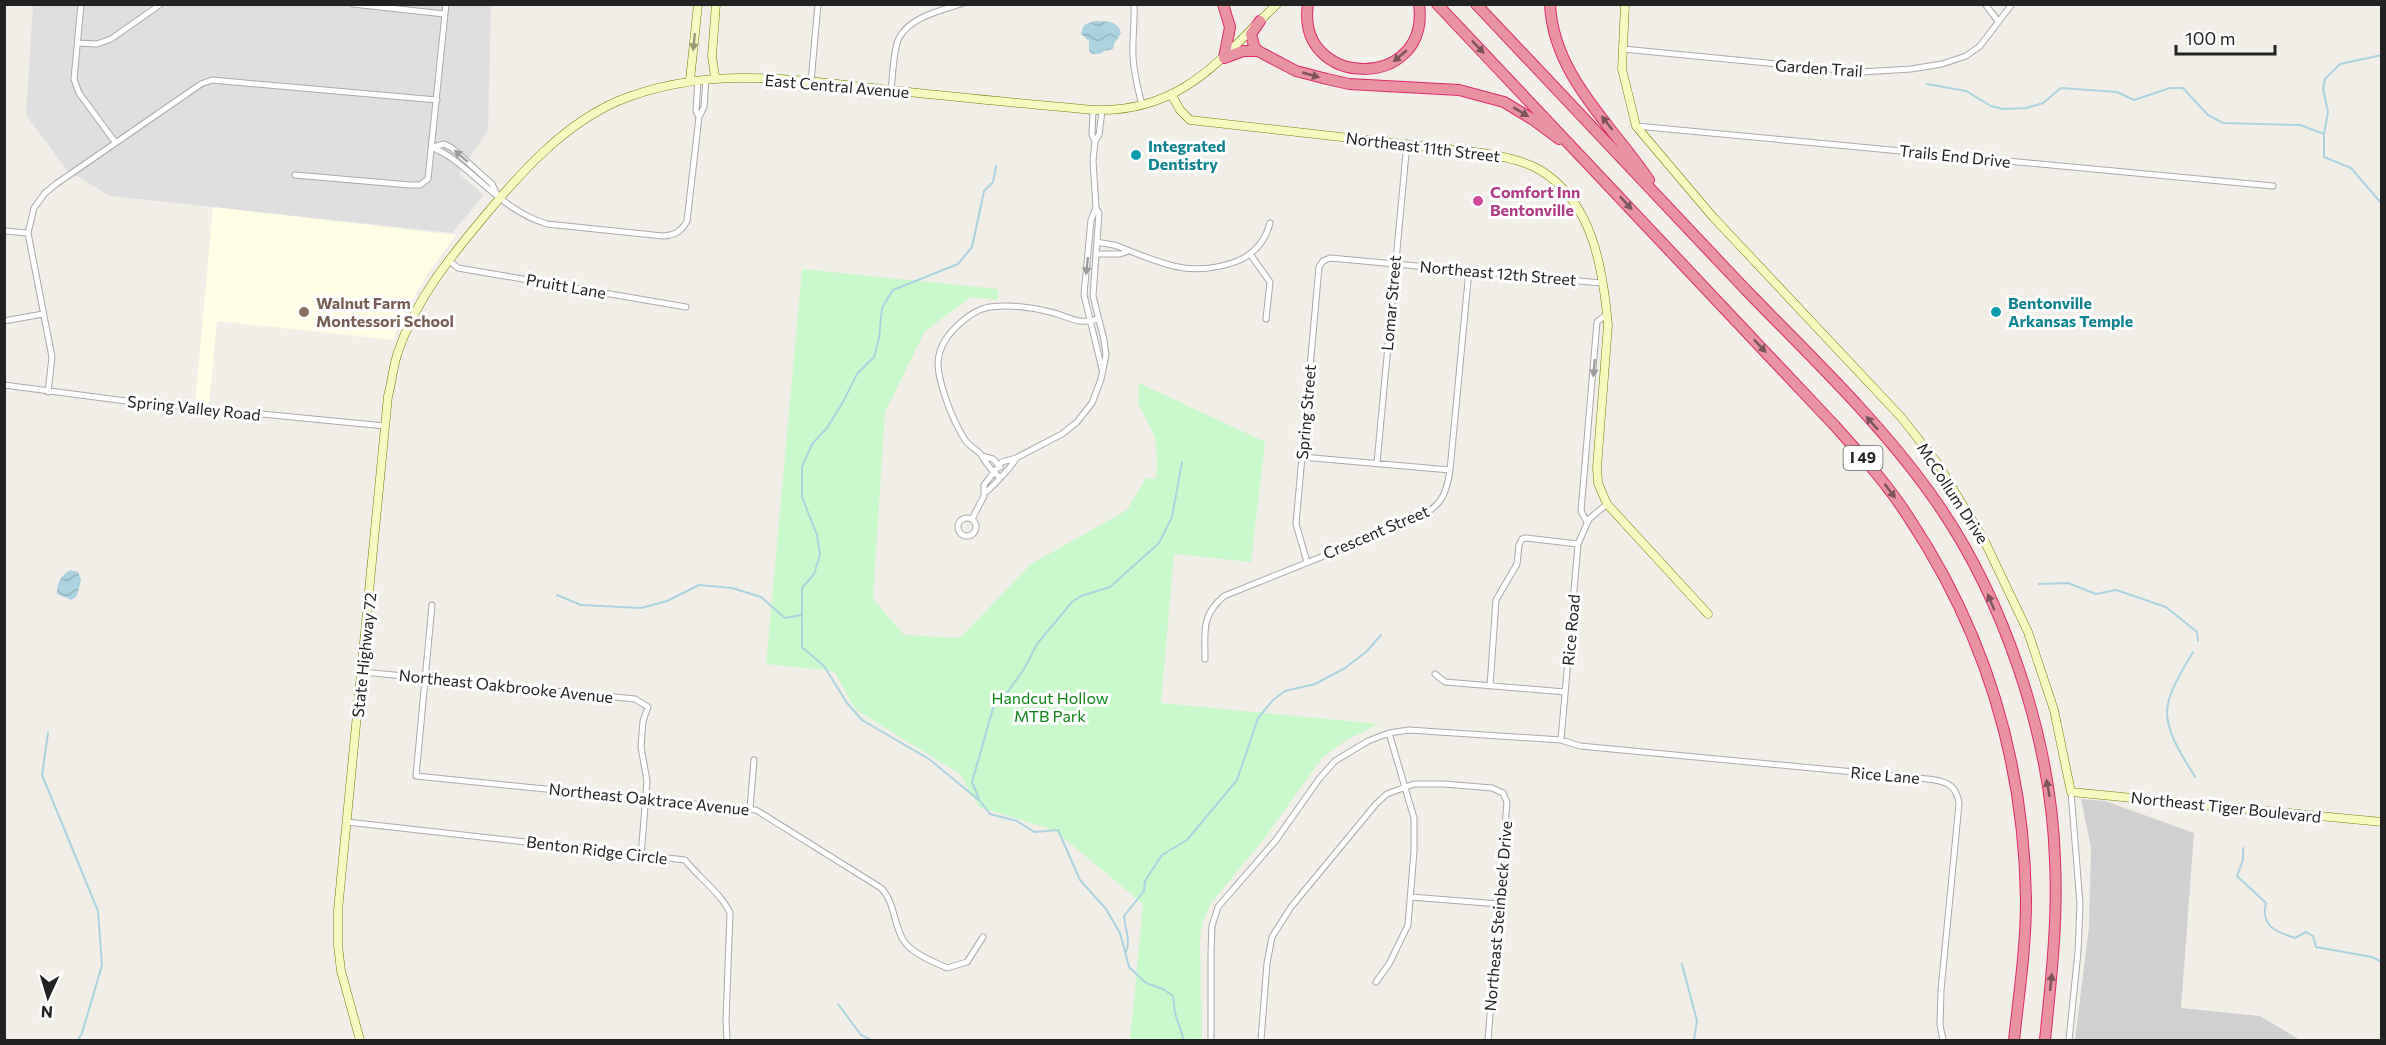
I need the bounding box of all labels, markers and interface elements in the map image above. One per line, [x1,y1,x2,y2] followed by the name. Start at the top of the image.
[2176,18,2275,56] scale bar
[2185,27,2235,49] text: 100 m
[689,33,699,52] one-way arrow
[1470,39,1484,53] one-way arrow
[1392,50,1408,63] one-way arrow
[1775,55,1864,80] street label: Garden Trail
[764,70,910,101] street label: East Central Avenue
[1302,71,1320,80] one-way arrow
[1513,107,1530,117] one-way arrow
[1601,115,1614,131] one-way arrow
[1345,128,1502,165] street label: Northeast 11th Street
[1148,136,1226,173] place label: Integrated Dentistry
[1899,140,2012,171] street label: Trails End Drive
[1129,148,1143,162] marker: Integrated Dentistry
[454,150,469,163] one-way arrow
[1490,182,1580,219] place label: Comfort Inn Bentonville
[1471,194,1485,208] marker: Comfort Inn Bentonville
[1619,196,1633,210] one-way arrow
[1377,254,1404,351] street label: Lomar Street
[1082,256,1092,275] one-way arrow
[1419,256,1578,289] street label: Northeast 12th Street
[525,269,608,302] street label: Pruitt Lane
[316,293,454,330] place label: Walnut Farm Montessori School
[2008,293,2133,330] place label: Bentonville Arkansas Temple
[297,305,311,319] marker: Walnut Farm Montessori School
[1989,305,2003,319] marker: Bentonville Arkansas Temple
[1753,338,1767,353] one-way arrow
[1589,358,1599,377] one-way arrow
[1292,363,1319,460] street label: Spring Street
[127,391,262,424] street label: Spring Valley Road
[1866,415,1879,431] one-way arrow
[1914,439,1993,547] street label: McCollum Drive
[1844,446,1882,470] road number: I 49
[1883,483,1895,498] one-way arrow
[1320,501,1432,562] street label: Crescent Street
[348,591,380,718] street label: State Highway 72
[1558,593,1583,666] street label: Rice Road
[1986,593,1995,611] one-way arrow
[398,665,614,706] street label: Northeast Oakbrooke Avenue
[991,688,1109,725] park label: Handcut Hollow MTB Park
[1850,762,1920,787] street label: Rice Lane
[2043,778,2052,797] one-way arrow
[548,779,750,818] street label: Northeast Oaktrace Avenue
[2130,787,2322,826] street label: Northeast Tiger Boulevard
[1480,820,1515,1012] street label: Northeast Steinbeck Drive
[525,831,669,868] street label: Benton Ridge Circle
[18,967,78,1027] north arrow
[2046,973,2056,992] one-way arrow
[40,1003,54,1022] text: N

